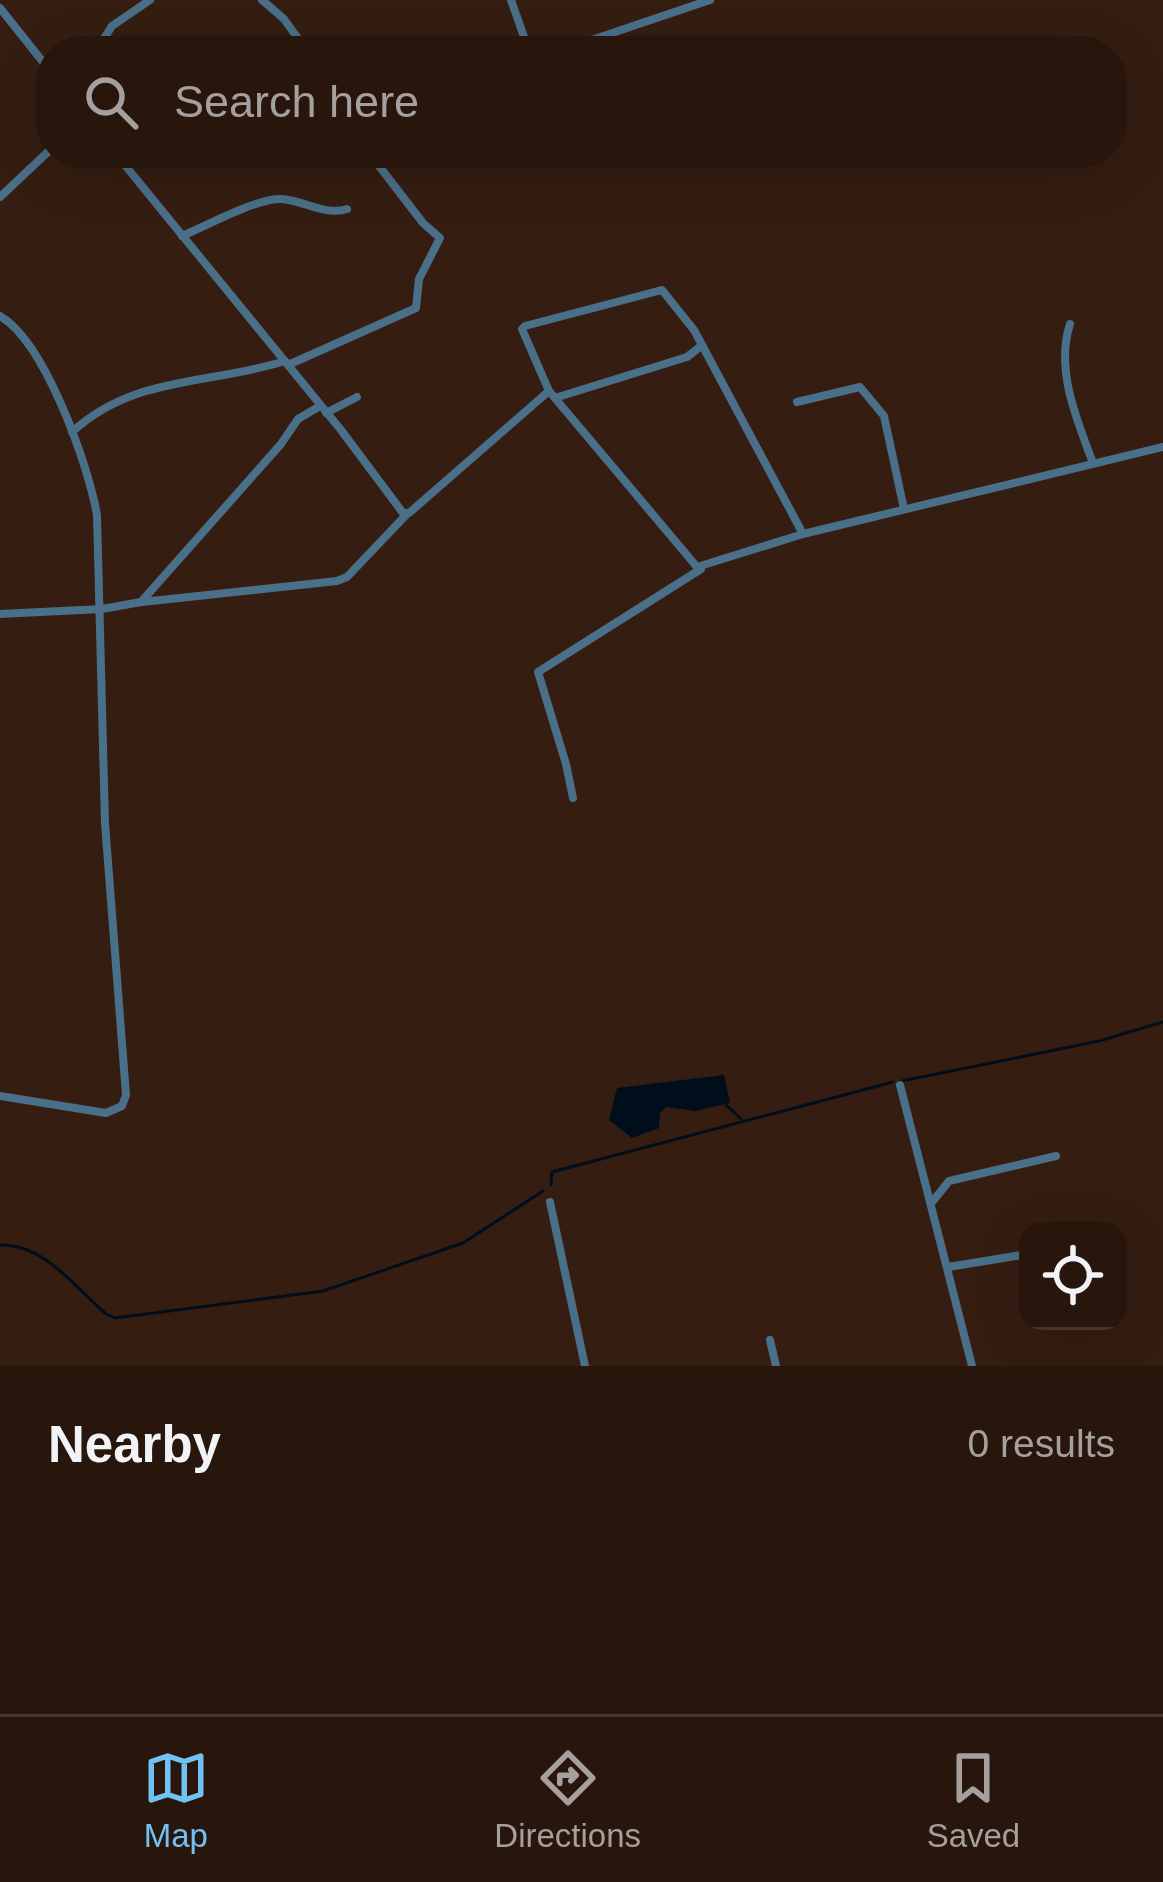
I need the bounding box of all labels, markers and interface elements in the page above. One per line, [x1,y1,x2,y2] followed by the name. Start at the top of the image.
[36,36,1127,168] search box
[78,69,144,135] icon: search
[174,76,419,127] text: Search here
[1019,1222,1127,1330] map controls
[1019,1222,1127,1330] button: locate
[48,1416,221,1473] text: Nearby
[968,1422,1115,1465] text: 0 results
[143,1745,209,1855] tab: Map
[494,1745,641,1855] tab: Directions
[927,1745,1020,1855] tab: Saved

